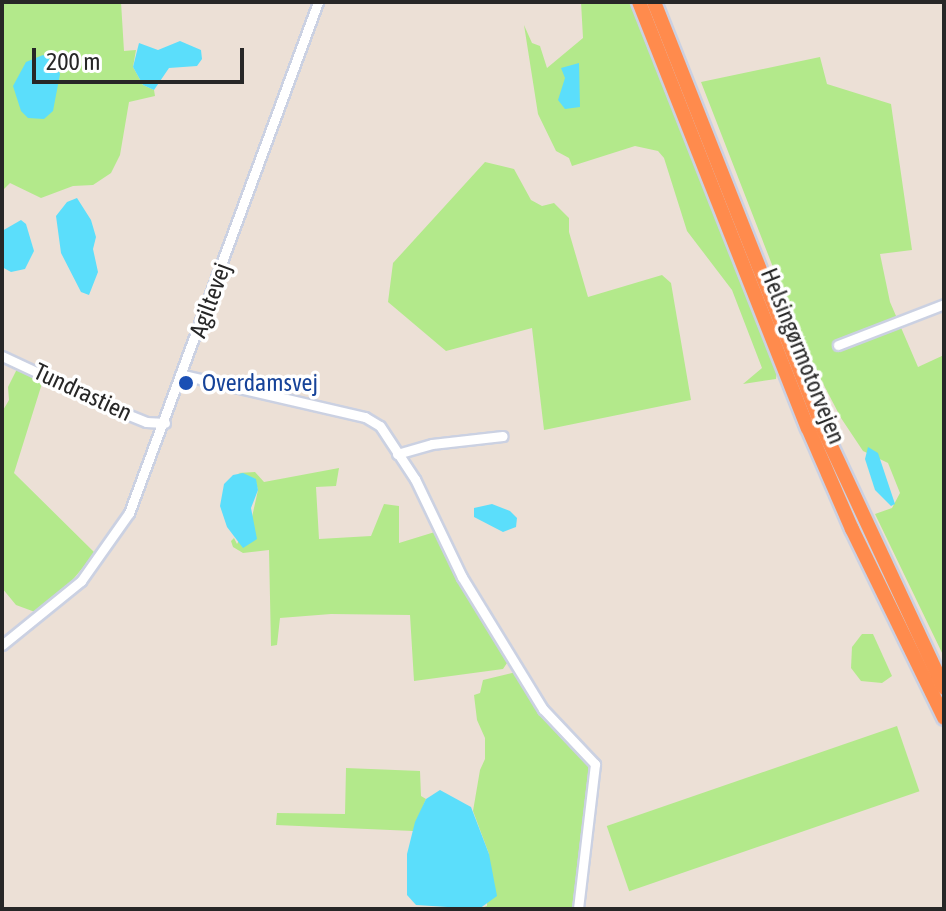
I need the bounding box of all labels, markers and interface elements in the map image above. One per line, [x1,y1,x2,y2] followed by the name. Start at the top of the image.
[36,32,248,82] scale bar
[46,48,100,75] text: 200 m
[183,259,237,341] street label: Agiltevej
[755,264,851,448] street label: Helsingørmotorvejen
[29,357,137,427] street label: Tundrastien
[202,369,318,397] place label: Overdamsvej
[177,374,195,392] marker: Overdamsvej

